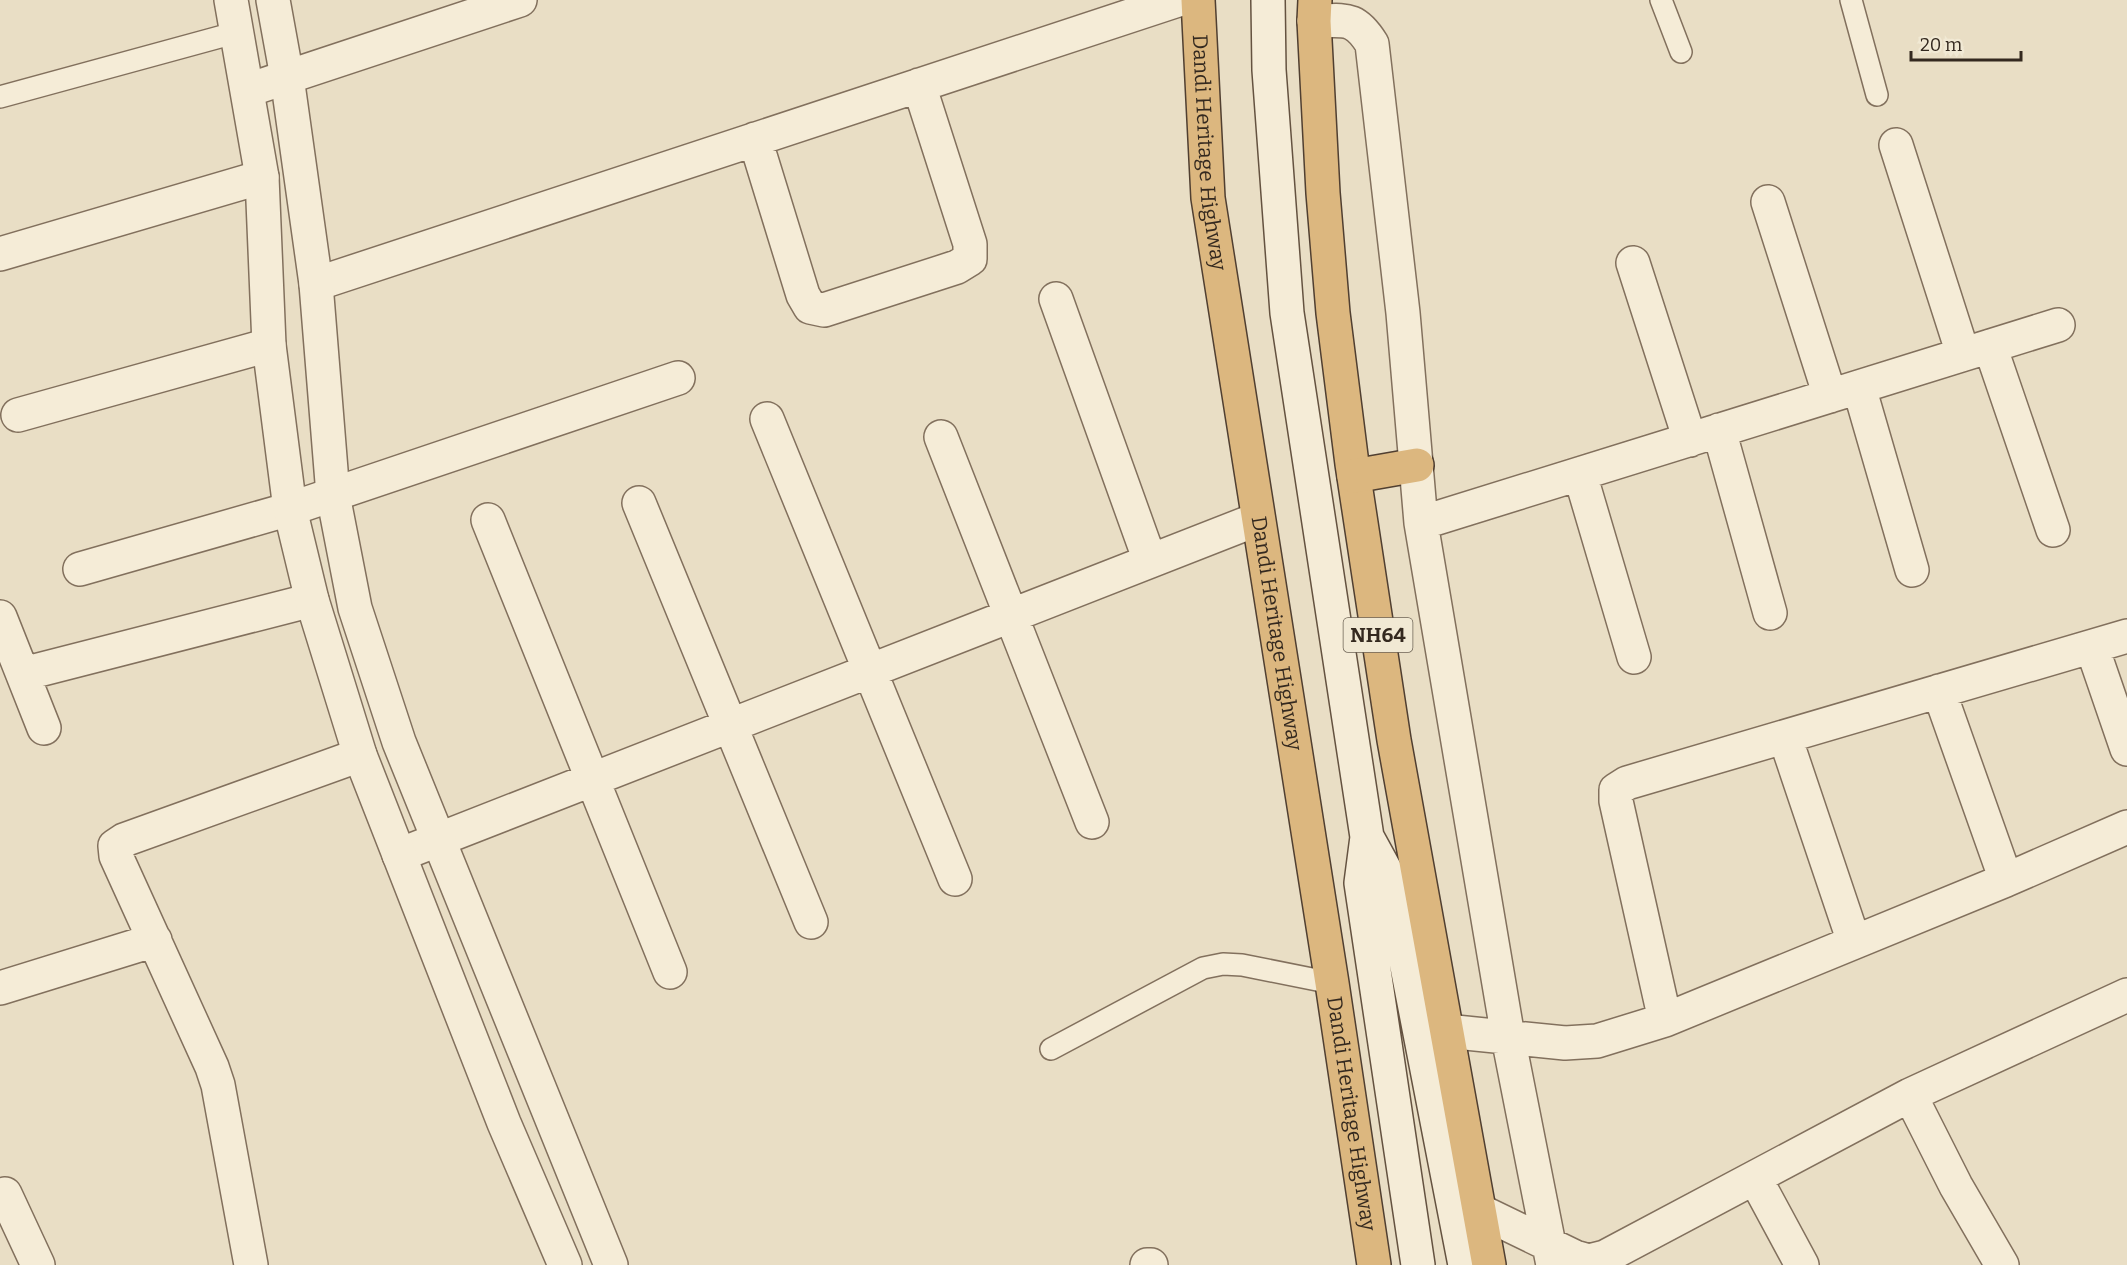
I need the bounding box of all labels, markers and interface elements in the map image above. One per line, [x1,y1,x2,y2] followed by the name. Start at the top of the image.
[1911,24,2020,62] scale bar
[1187,34,1232,273] street label: Dandi Heritage Highway
[1920,34,1962,56] text: 20 m
[1245,514,1308,753] street label: Dandi Heritage Highway
[1344,618,1412,652] road number: NH64
[1321,994,1382,1234] street label: Dandi Heritage Highway

